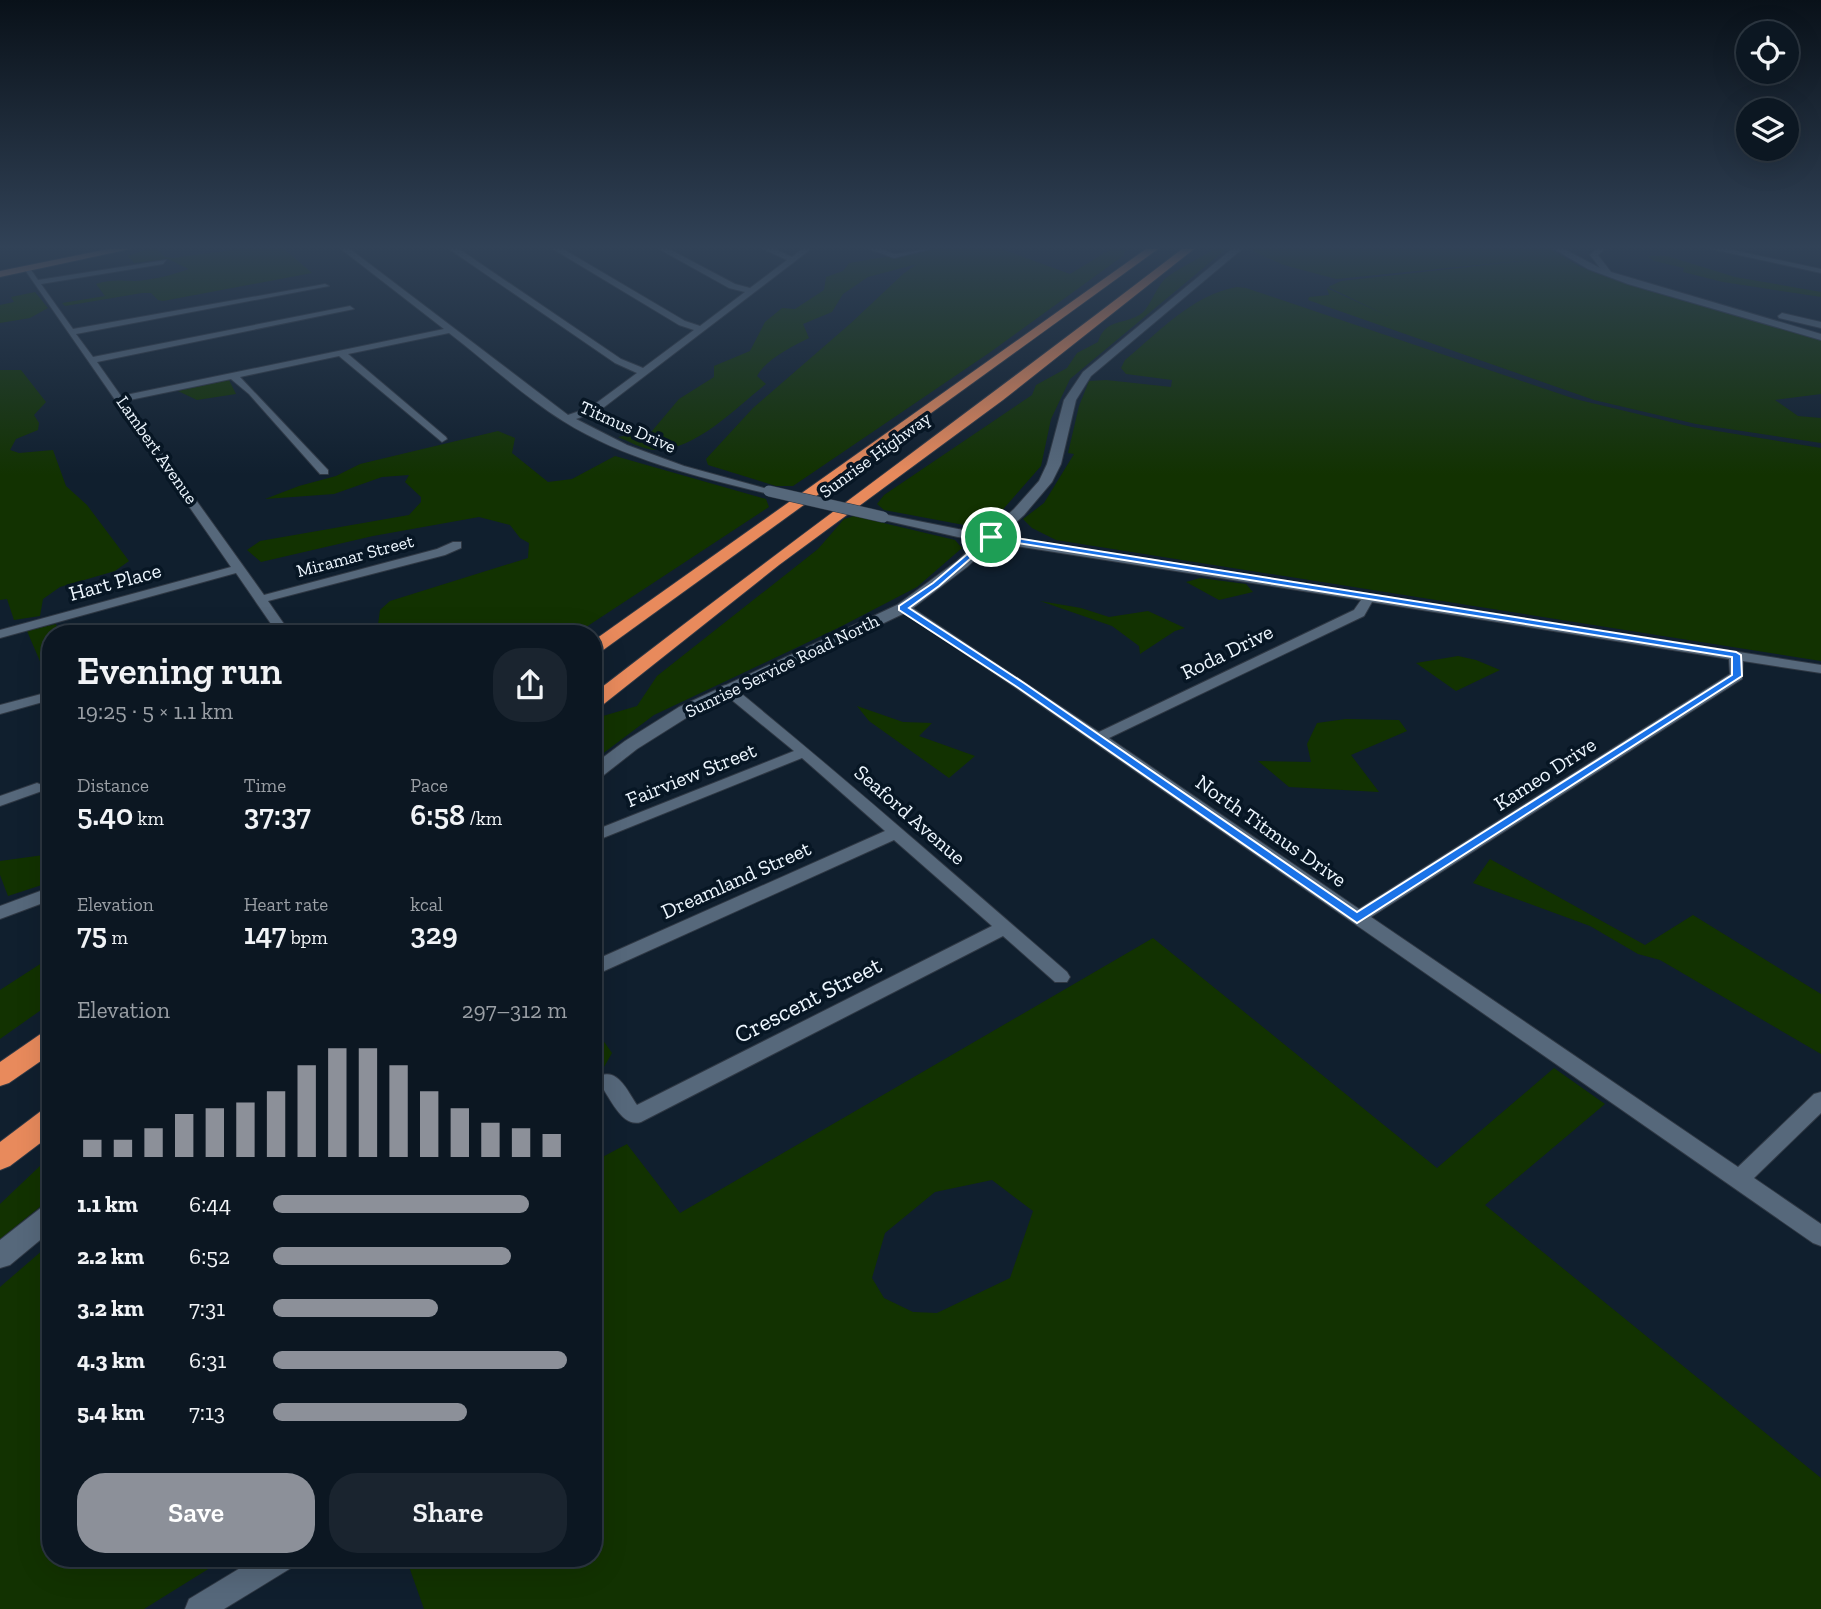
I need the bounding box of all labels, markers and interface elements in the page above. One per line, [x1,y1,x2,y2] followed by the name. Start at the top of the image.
[1736,21,1799,161] map controls
[1736,21,1799,84] button: locate
[1736,98,1799,161] button: layers
[112,392,202,508] street label: Lambert Avenue
[577,396,679,458] street label: Titmus Drive
[815,407,936,503] street label: Sunrise Highway
[961,507,1021,567] pin
[972,518,1010,556] icon: arrive
[294,530,416,582] street label: Miramar Street
[66,557,164,606] street label: Hart Place
[681,609,883,723] street label: Sunrise Service Road North
[1177,618,1277,685] street label: Roda Drive
[77,648,282,694] text: Evening run
[493,648,567,722] button: share
[77,697,233,725] text: 19:25 · 5 × 1.1 km
[1489,731,1601,816] street label: Kameo Drive
[622,737,760,812] street label: Fairview Street
[849,759,971,870] street label: Seaford Avenue
[1191,769,1352,892] street label: North Titmus Drive
[77,774,149,797] text: Distance
[244,774,286,797] text: Time
[410,774,448,797] text: Pace
[77,797,133,833] text: 5.40
[244,797,311,833] text: 37:37
[410,797,465,833] text: 6:58
[133,807,164,830] text: km
[465,807,502,830] text: /km
[657,835,815,924] street label: Dreamland Street
[77,893,154,916] text: Elevation
[244,893,328,916] text: Heart rate
[410,893,443,916] text: kcal
[77,916,107,952] text: 75
[244,916,286,952] text: 147
[410,916,458,952] text: 329
[107,926,128,949] text: m
[286,926,328,949] text: bpm
[729,950,886,1049] street label: Crescent Street
[77,996,170,1024] text: Elevation
[462,996,567,1024] text: 297–312 m
[77,1190,138,1218] text: 1.1 km
[189,1190,231,1218] text: 6:44
[77,1242,144,1270] text: 2.2 km
[189,1242,230,1270] text: 6:52
[77,1294,144,1322] text: 3.2 km
[189,1294,225,1322] text: 7:31
[77,1346,145,1374] text: 4.3 km
[189,1346,226,1374] text: 6:31
[77,1398,145,1426] text: 5.4 km
[189,1398,225,1426] text: 7:13
[77,1473,315,1553] button: Save
[329,1473,567,1553] button: Share

